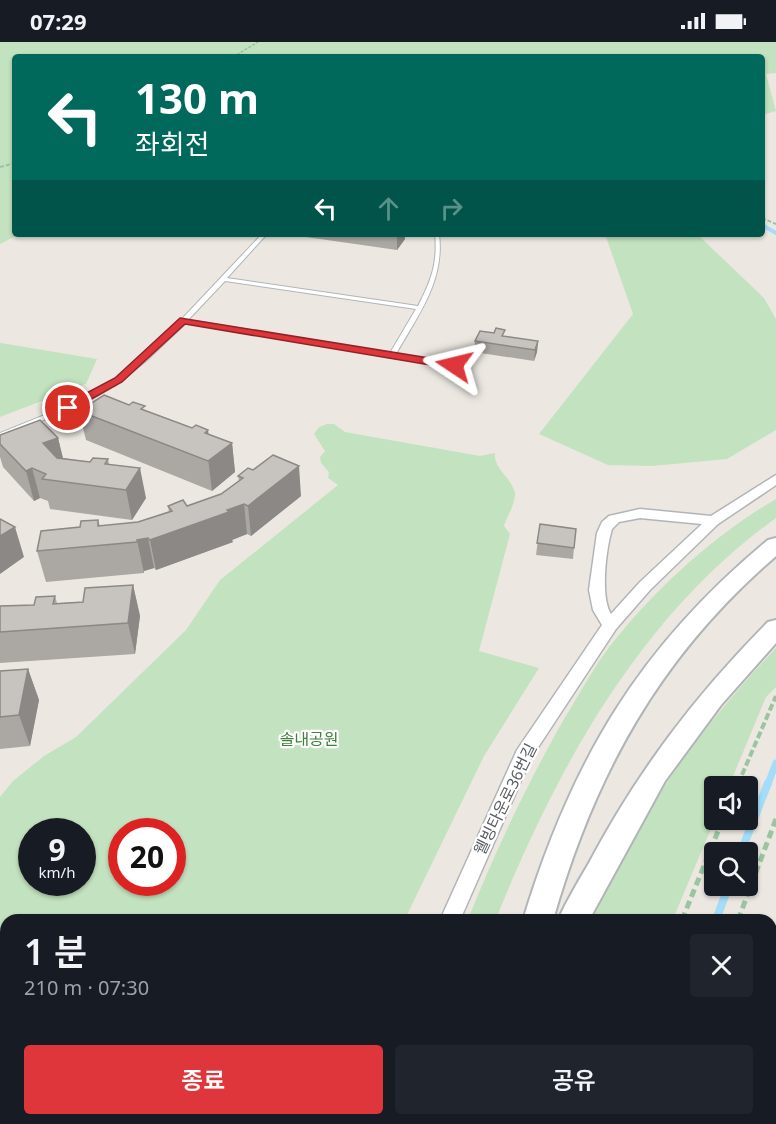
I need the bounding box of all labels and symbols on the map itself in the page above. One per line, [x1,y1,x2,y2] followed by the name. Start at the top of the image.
[422,333,486,397] position arrow
[42,382,93,433] pin
[280,728,338,750] park label: 솔내공원
[469,740,541,858] street label: 웰빙타운로36번길
[108,818,186,896] speed limit sign: 20

